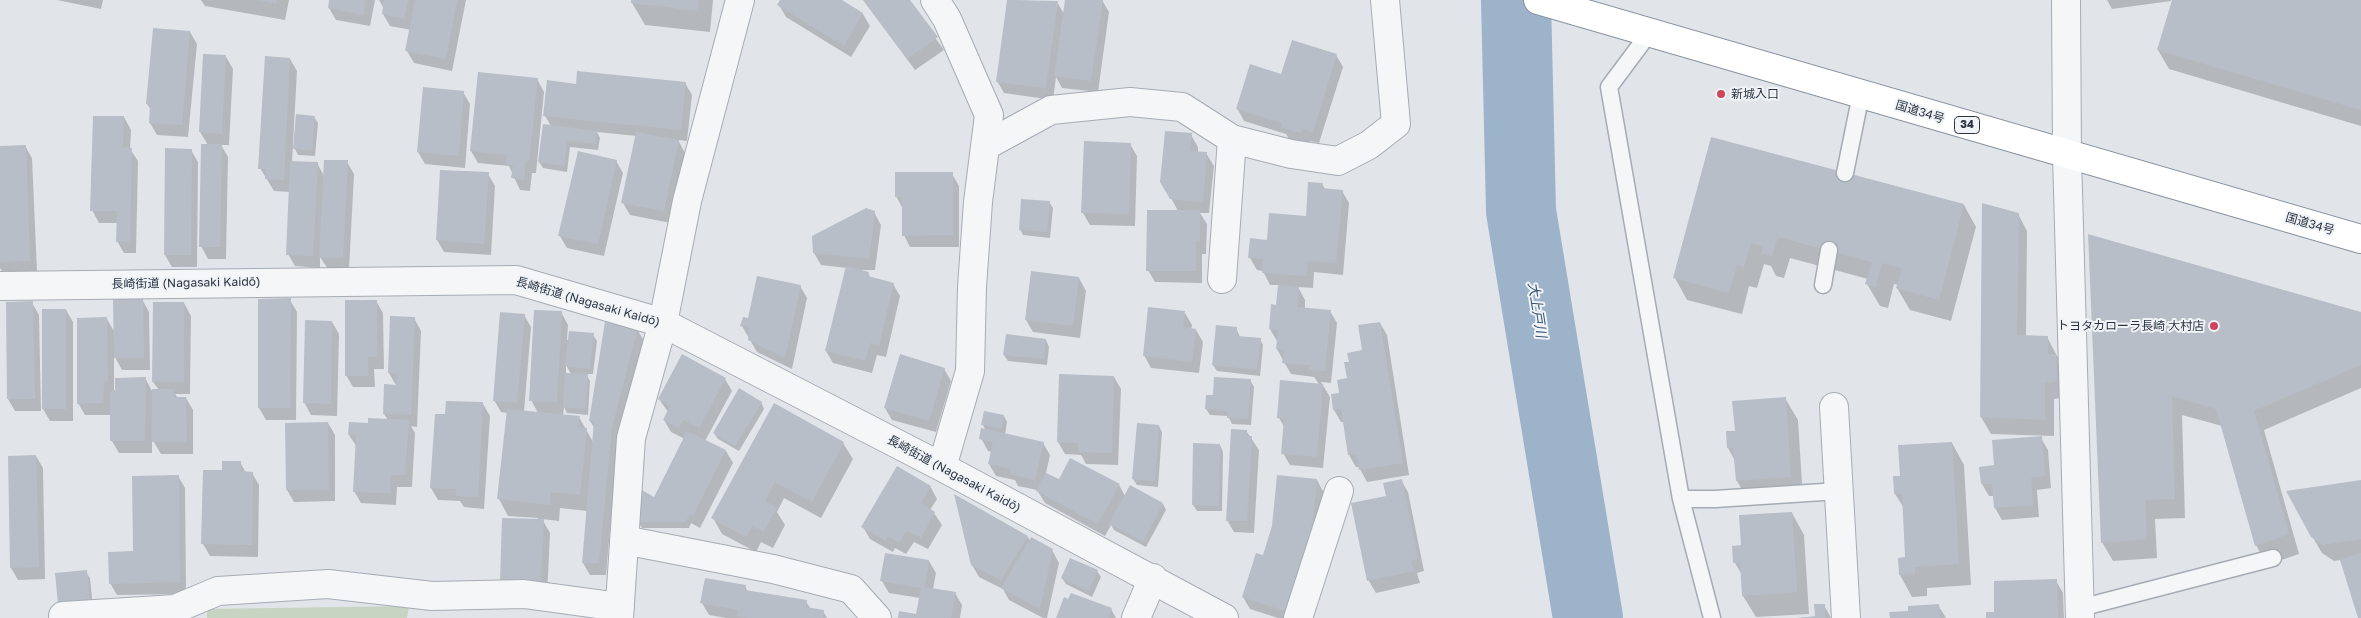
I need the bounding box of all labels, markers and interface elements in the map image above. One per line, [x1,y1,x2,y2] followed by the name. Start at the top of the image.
[1731,87,1779,101] place label: 新城入口
[1715,88,1727,100] marker: 新城入口
[1894,98,1946,126] street label: 国道34号
[1954,116,1980,134] road number: 34
[2284,210,2336,238] street label: 国道34号
[111,275,261,291] street label: 長崎街道 (Nagasaki Kaidō)
[514,275,662,329] street label: 長崎街道 (Nagasaki Kaidō)
[1524,281,1550,339] water label: 大上戸川
[2057,319,2204,333] place label: トヨタカローラ長崎 大村店
[2208,320,2220,332] marker: トヨタカローラ長崎 大村店
[885,433,1023,515] street label: 長崎街道 (Nagasaki Kaidō)

